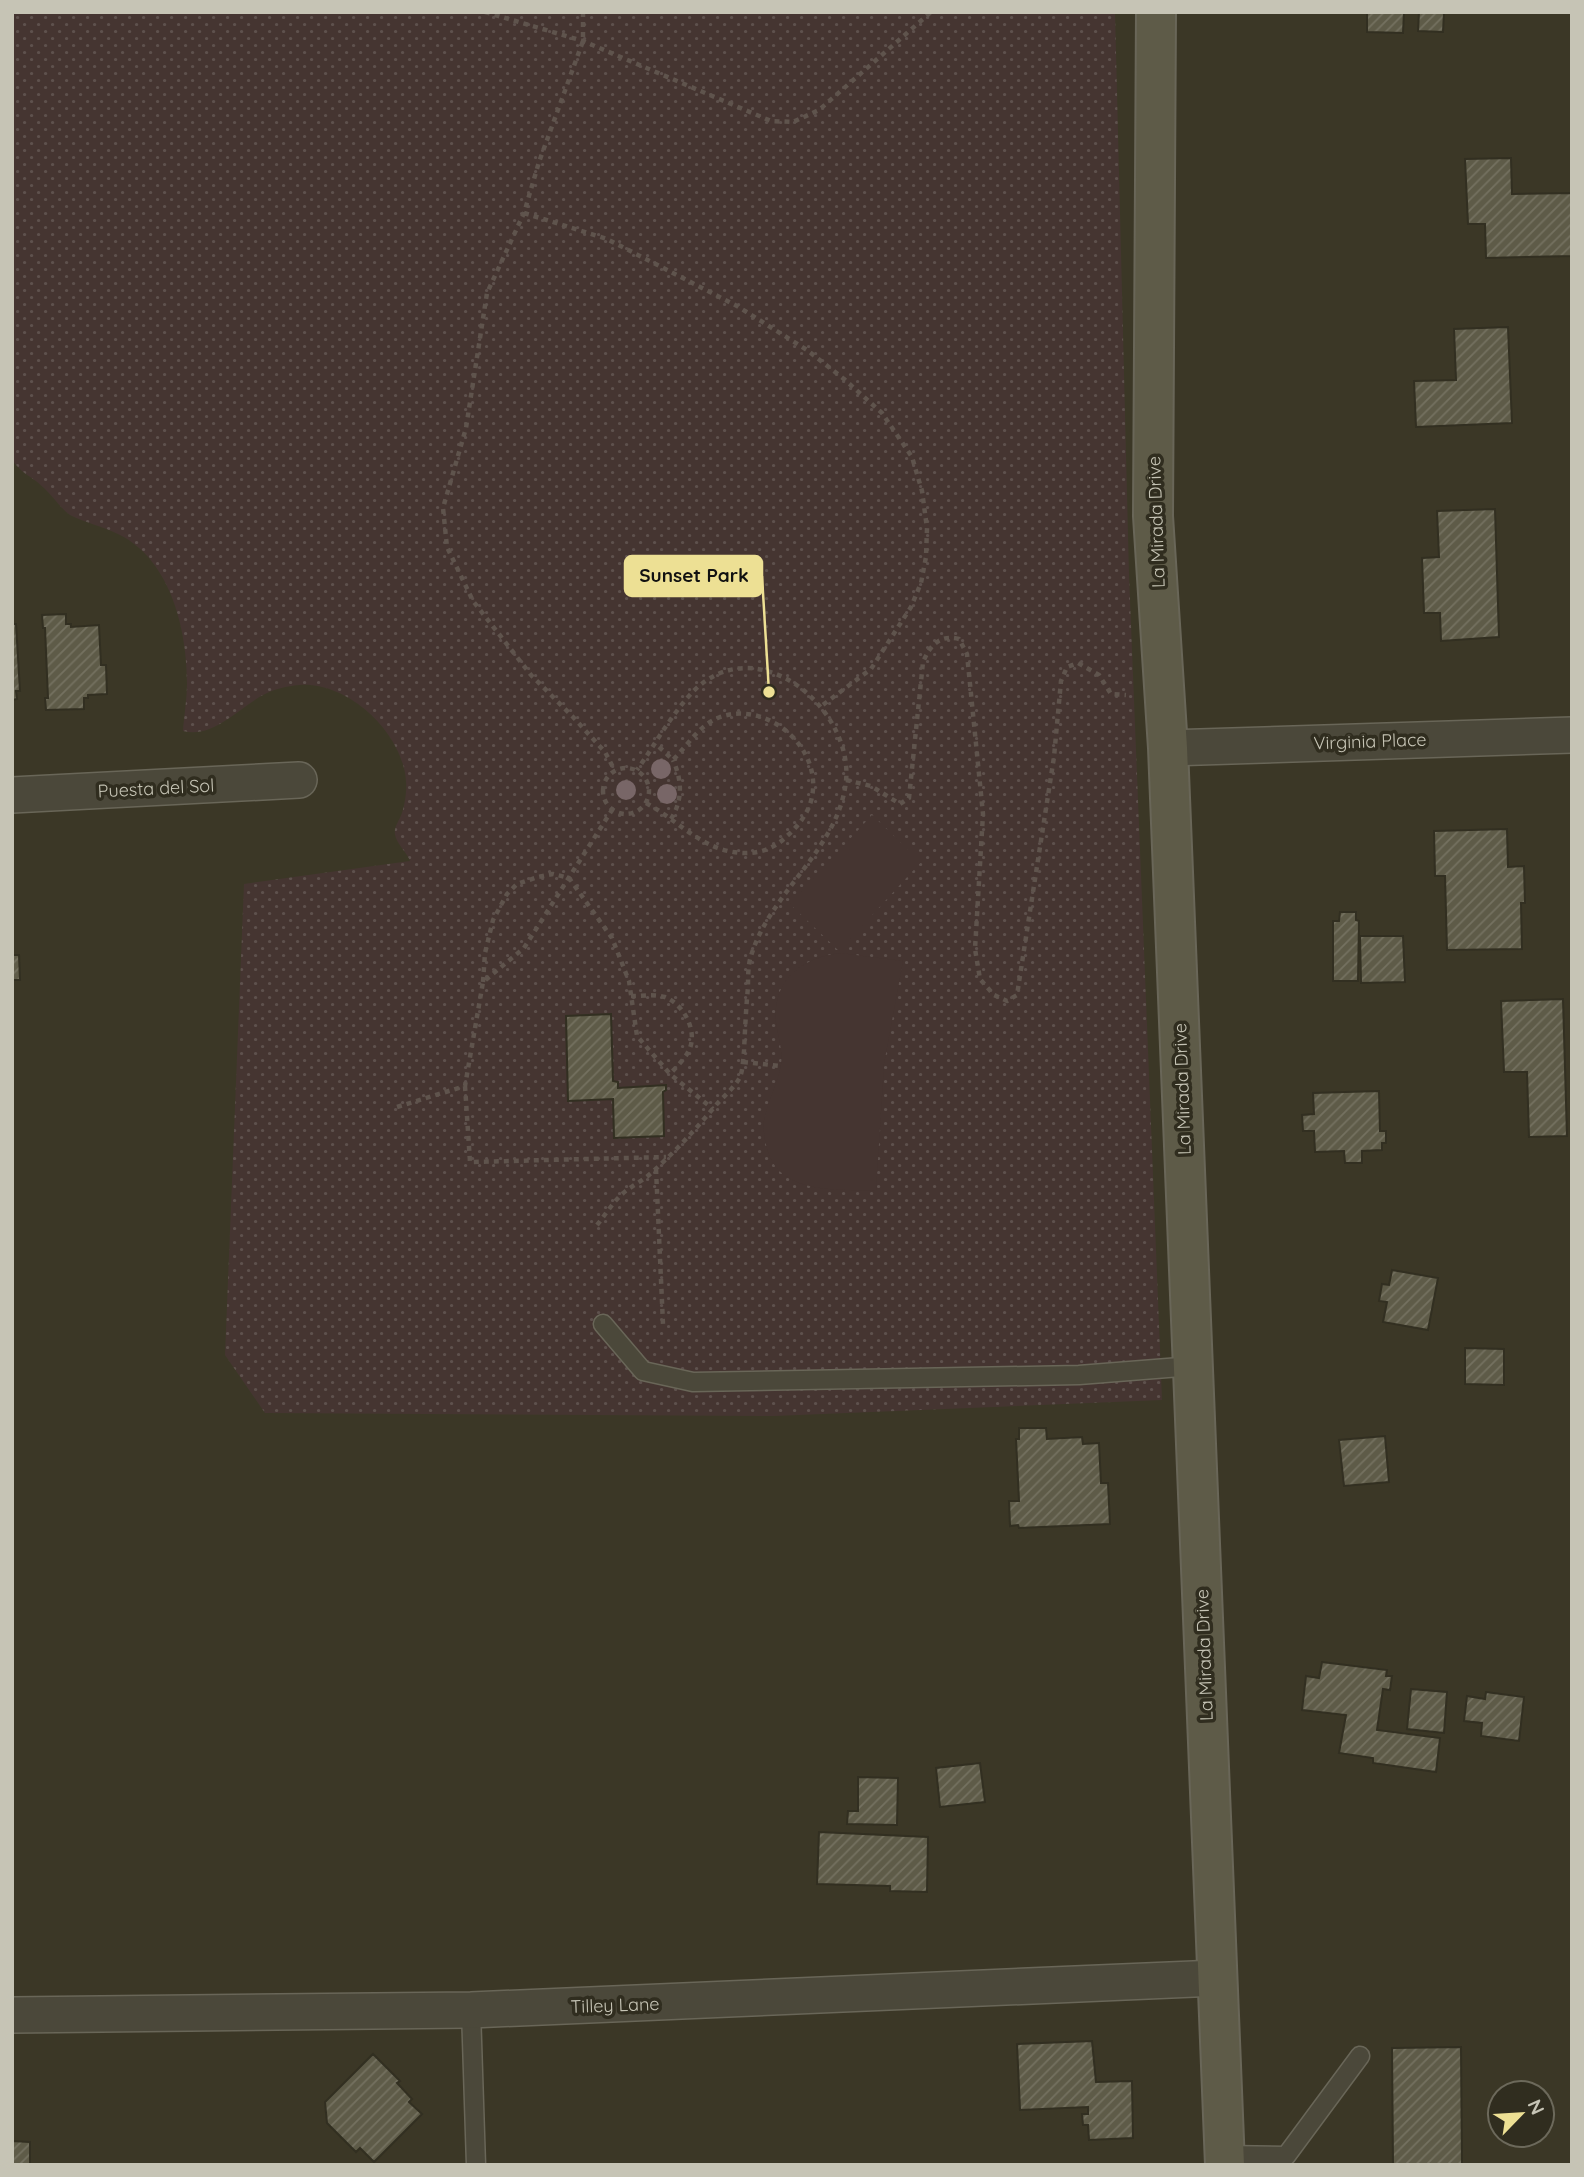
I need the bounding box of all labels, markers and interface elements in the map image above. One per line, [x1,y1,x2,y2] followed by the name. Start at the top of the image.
[1142,456,1170,588] street label: La Mirada Drive
[625,556,762,596] callout: Sunset Park
[639,563,749,587] text: Sunset Park
[1313,728,1427,754] street label: Virginia Place
[97,773,215,803] street label: Puesta del Sol
[1168,1023,1196,1155] street label: La Mirada Drive
[1190,1589,1218,1721] street label: La Mirada Drive
[570,1992,660,2018] street label: Tilley Lane
[1486,2079,1556,2149] north arrow
[1523,2095,1550,2118] text: N

